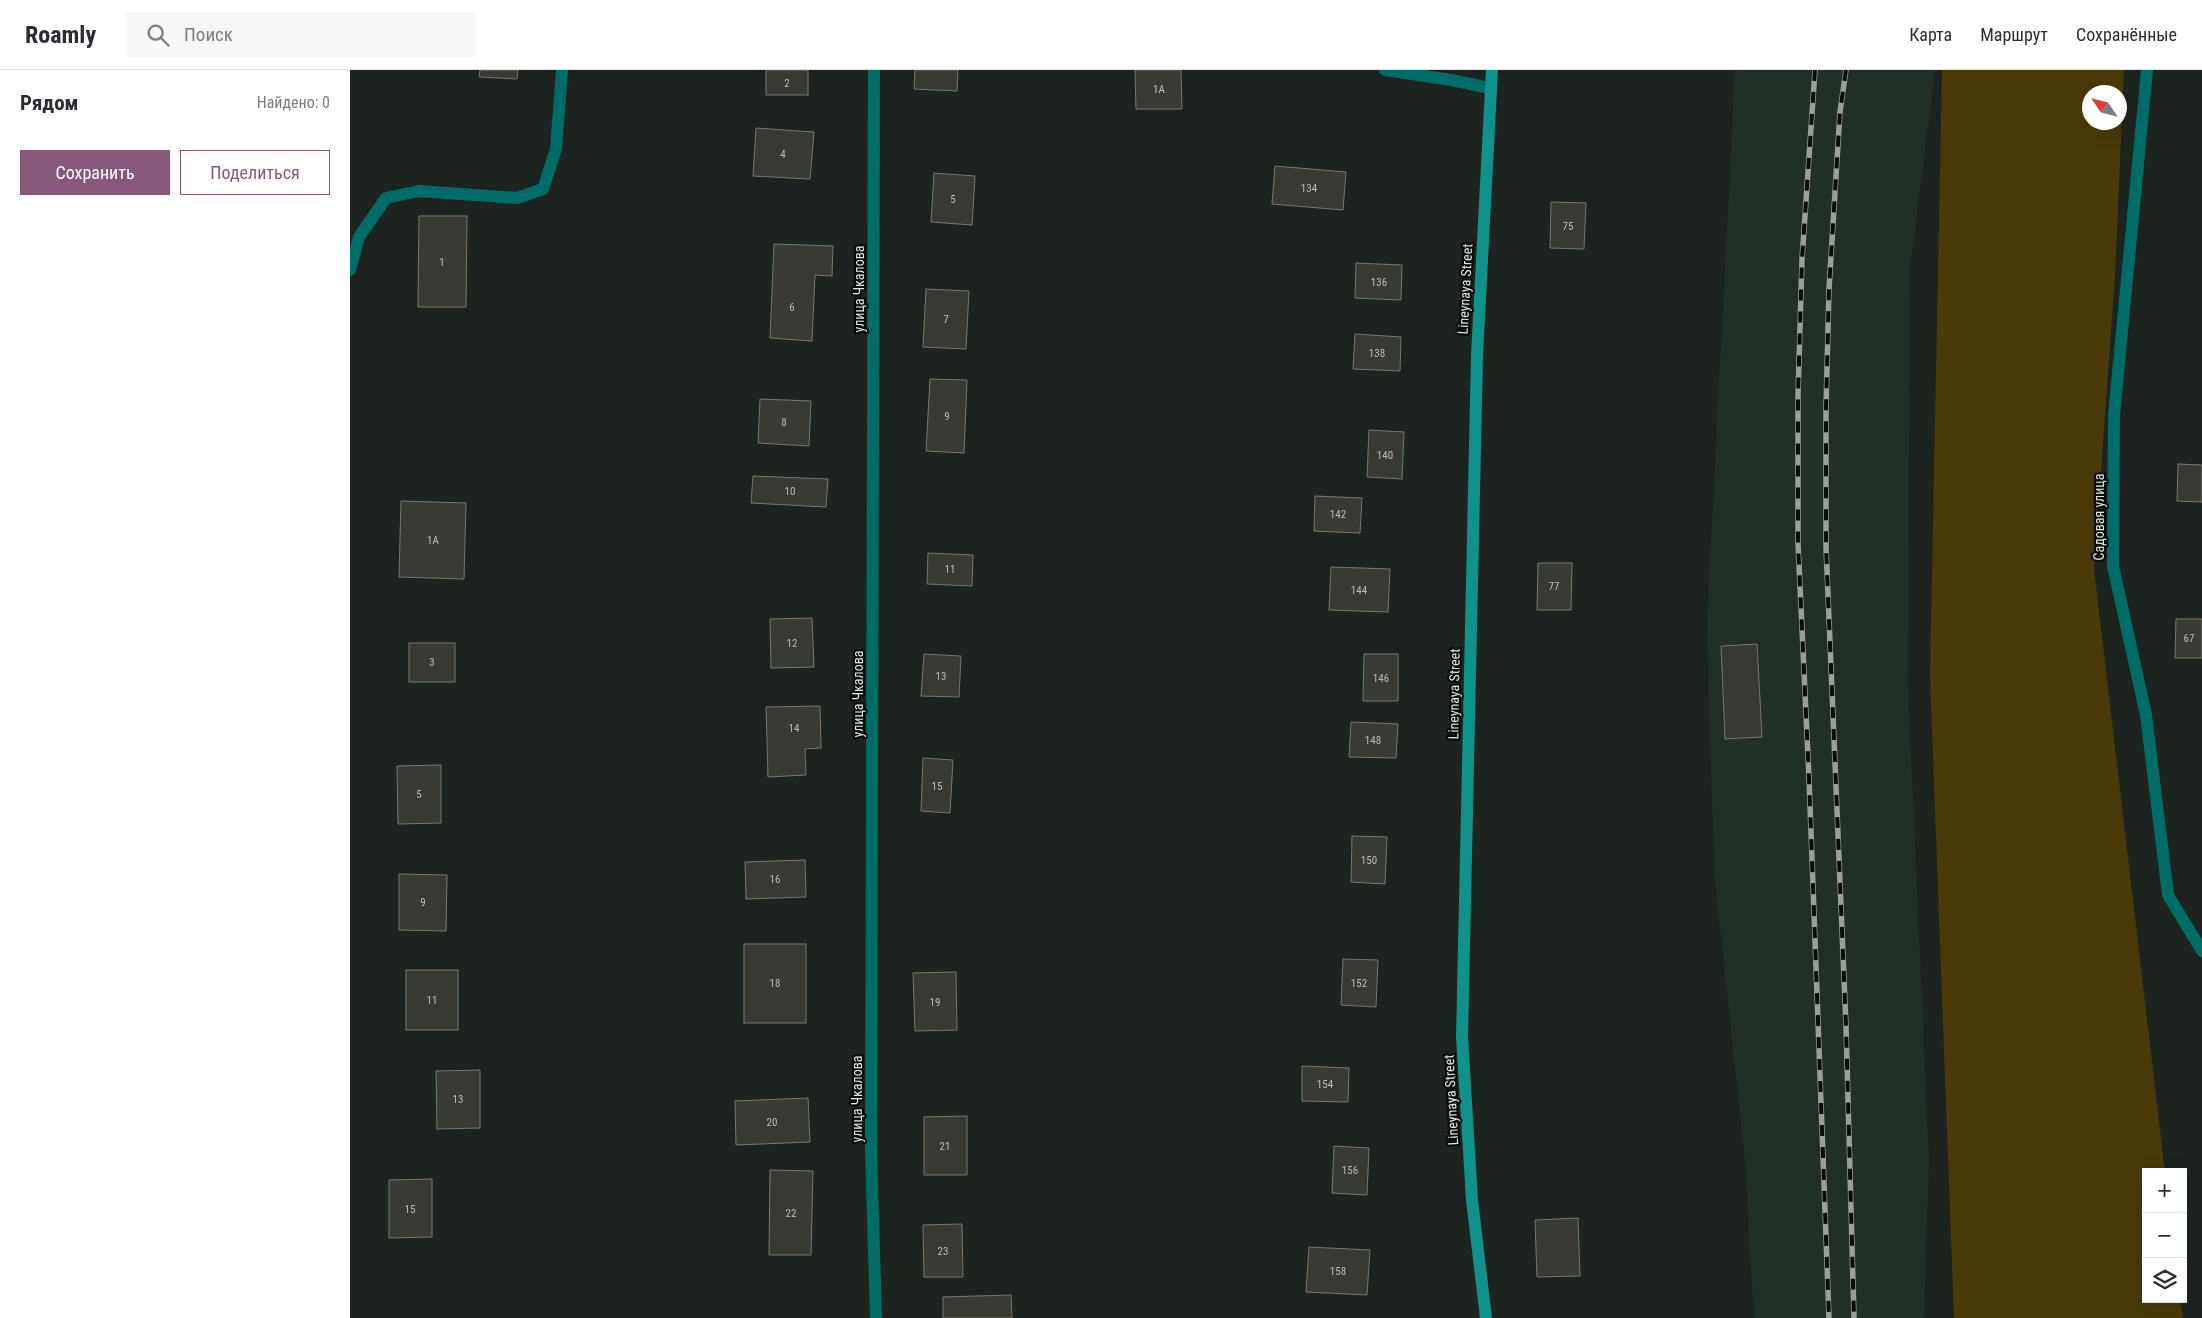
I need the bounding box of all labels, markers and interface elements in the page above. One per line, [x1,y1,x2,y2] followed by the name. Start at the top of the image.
[126,12,476,57] search box
[25,21,96,49] text: Roamly
[144,21,172,49] icon: search
[184,23,233,46] text: Поиск
[1909,24,1952,45] text: Карта
[1980,24,2048,45] text: Маршрут
[2076,24,2177,45] text: Сохранённые
[784,77,790,90] house number: 2
[1153,83,1166,96] house number: 1А
[2082,85,2127,130] north arrow
[20,91,79,115] text: Рядом
[257,93,330,112] text: Найдено: 0
[780,148,786,161] house number: 4
[20,150,170,195] button: Сохранить
[180,150,330,195] button: Поделиться
[1301,182,1318,195] house number: 134
[950,193,956,206] house number: 5
[1563,220,1573,233] house number: 75
[1455,243,1475,335] street label: Lineynaya Street
[851,246,867,332] street label: улица Чкалова
[439,256,445,269] house number: 1
[1371,276,1387,289] house number: 136
[789,301,795,314] house number: 6
[943,313,949,326] house number: 7
[1369,347,1385,360] house number: 138
[944,410,950,423] house number: 9
[781,416,787,429] house number: 8
[1377,449,1393,462] house number: 140
[2091,474,2107,560] street label: Садовая улица
[785,485,795,498] house number: 10
[1330,508,1346,521] house number: 142
[427,534,440,547] house number: 1А
[945,563,955,576] house number: 11
[1549,580,1559,593] house number: 77
[1351,584,1368,597] house number: 144
[2184,632,2194,645] house number: 67
[787,637,797,650] house number: 12
[1445,648,1463,740] street label: Lineynaya Street
[850,651,866,737] street label: улица Чкалова
[429,656,435,669] house number: 3
[936,670,946,683] house number: 13
[1373,672,1389,685] house number: 146
[789,722,800,735] house number: 14
[1365,734,1381,747] house number: 148
[932,780,942,793] house number: 15
[416,788,422,801] house number: 5
[1361,854,1377,867] house number: 150
[770,873,780,886] house number: 16
[420,896,426,909] house number: 9
[770,977,780,990] house number: 18
[1351,977,1367,990] house number: 152
[427,994,437,1007] house number: 11
[930,996,940,1009] house number: 19
[1441,1054,1461,1146] street label: Lineynaya Street
[849,1056,865,1142] street label: улица Чкалова
[1317,1078,1334,1091] house number: 154
[453,1093,463,1106] house number: 13
[767,1116,777,1129] house number: 20
[940,1140,950,1153] house number: 21
[1342,1164,1358,1177] house number: 156
[2142,1168,2187,1303] map controls
[2142,1168,2187,1213] button: +
[405,1203,415,1216] house number: 15
[786,1207,796,1220] house number: 22
[2142,1213,2187,1258] button: −
[938,1245,948,1258] house number: 23
[2142,1258,2187,1303] button: layers
[1330,1265,1346,1278] house number: 158

